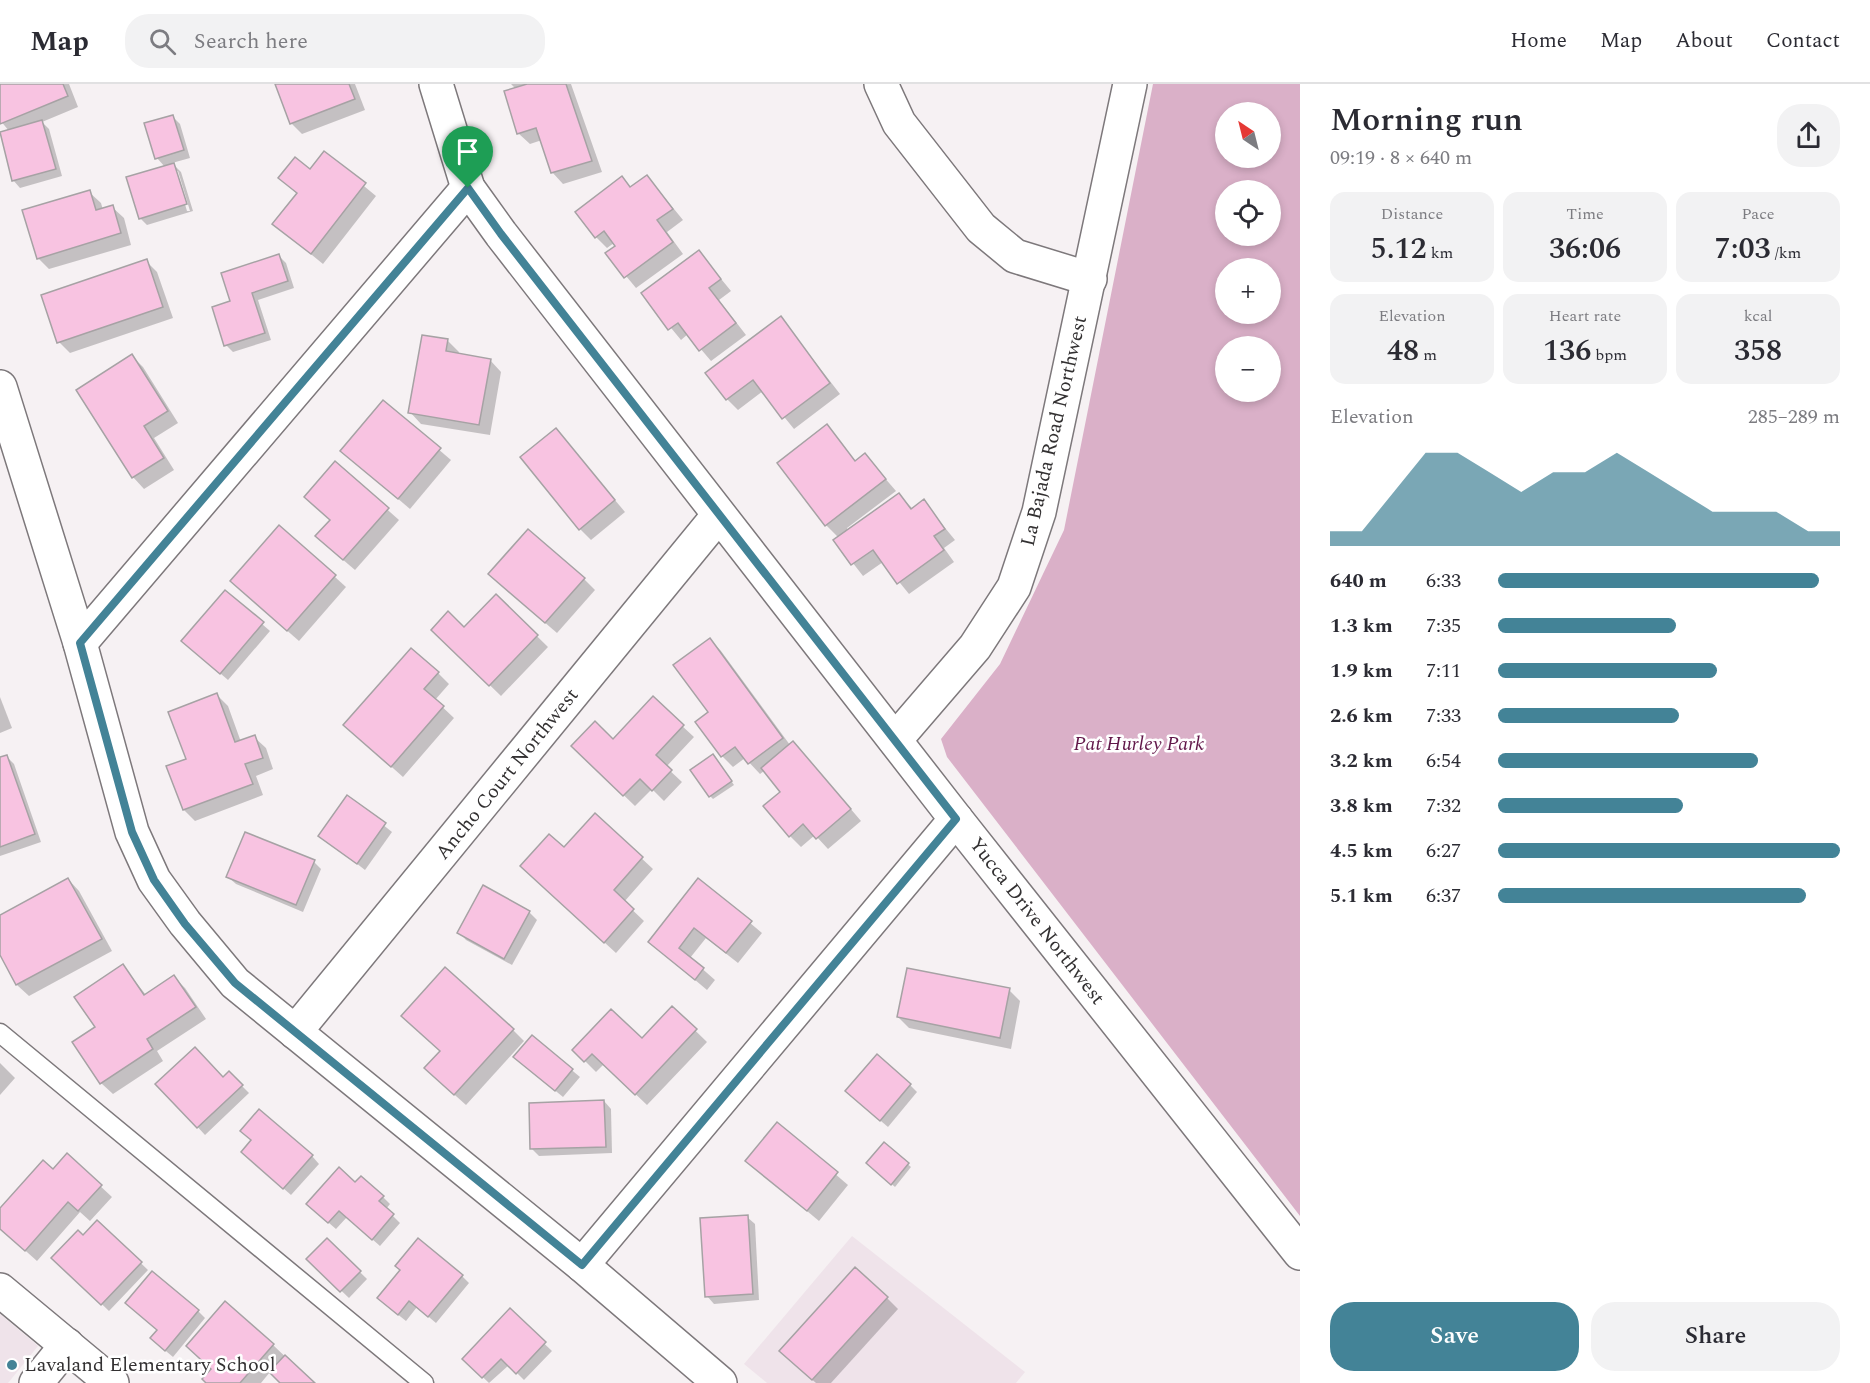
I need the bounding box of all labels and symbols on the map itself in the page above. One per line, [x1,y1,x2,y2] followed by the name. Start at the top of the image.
[1215,102,1281,168] north arrow
[442,126,493,188] pin
[1013,313,1095,549] street label: La Bajada Road Northwest
[428,682,586,866] street label: Ancho Court Northwest
[1074,729,1205,759] park label: Pat Hurley Park
[962,831,1112,1011] street label: Yucca Drive Northwest
[24,1350,276,1380] place label: Lavaland Elementary School
[5,1358,19,1372] marker: Lavaland Elementary School

